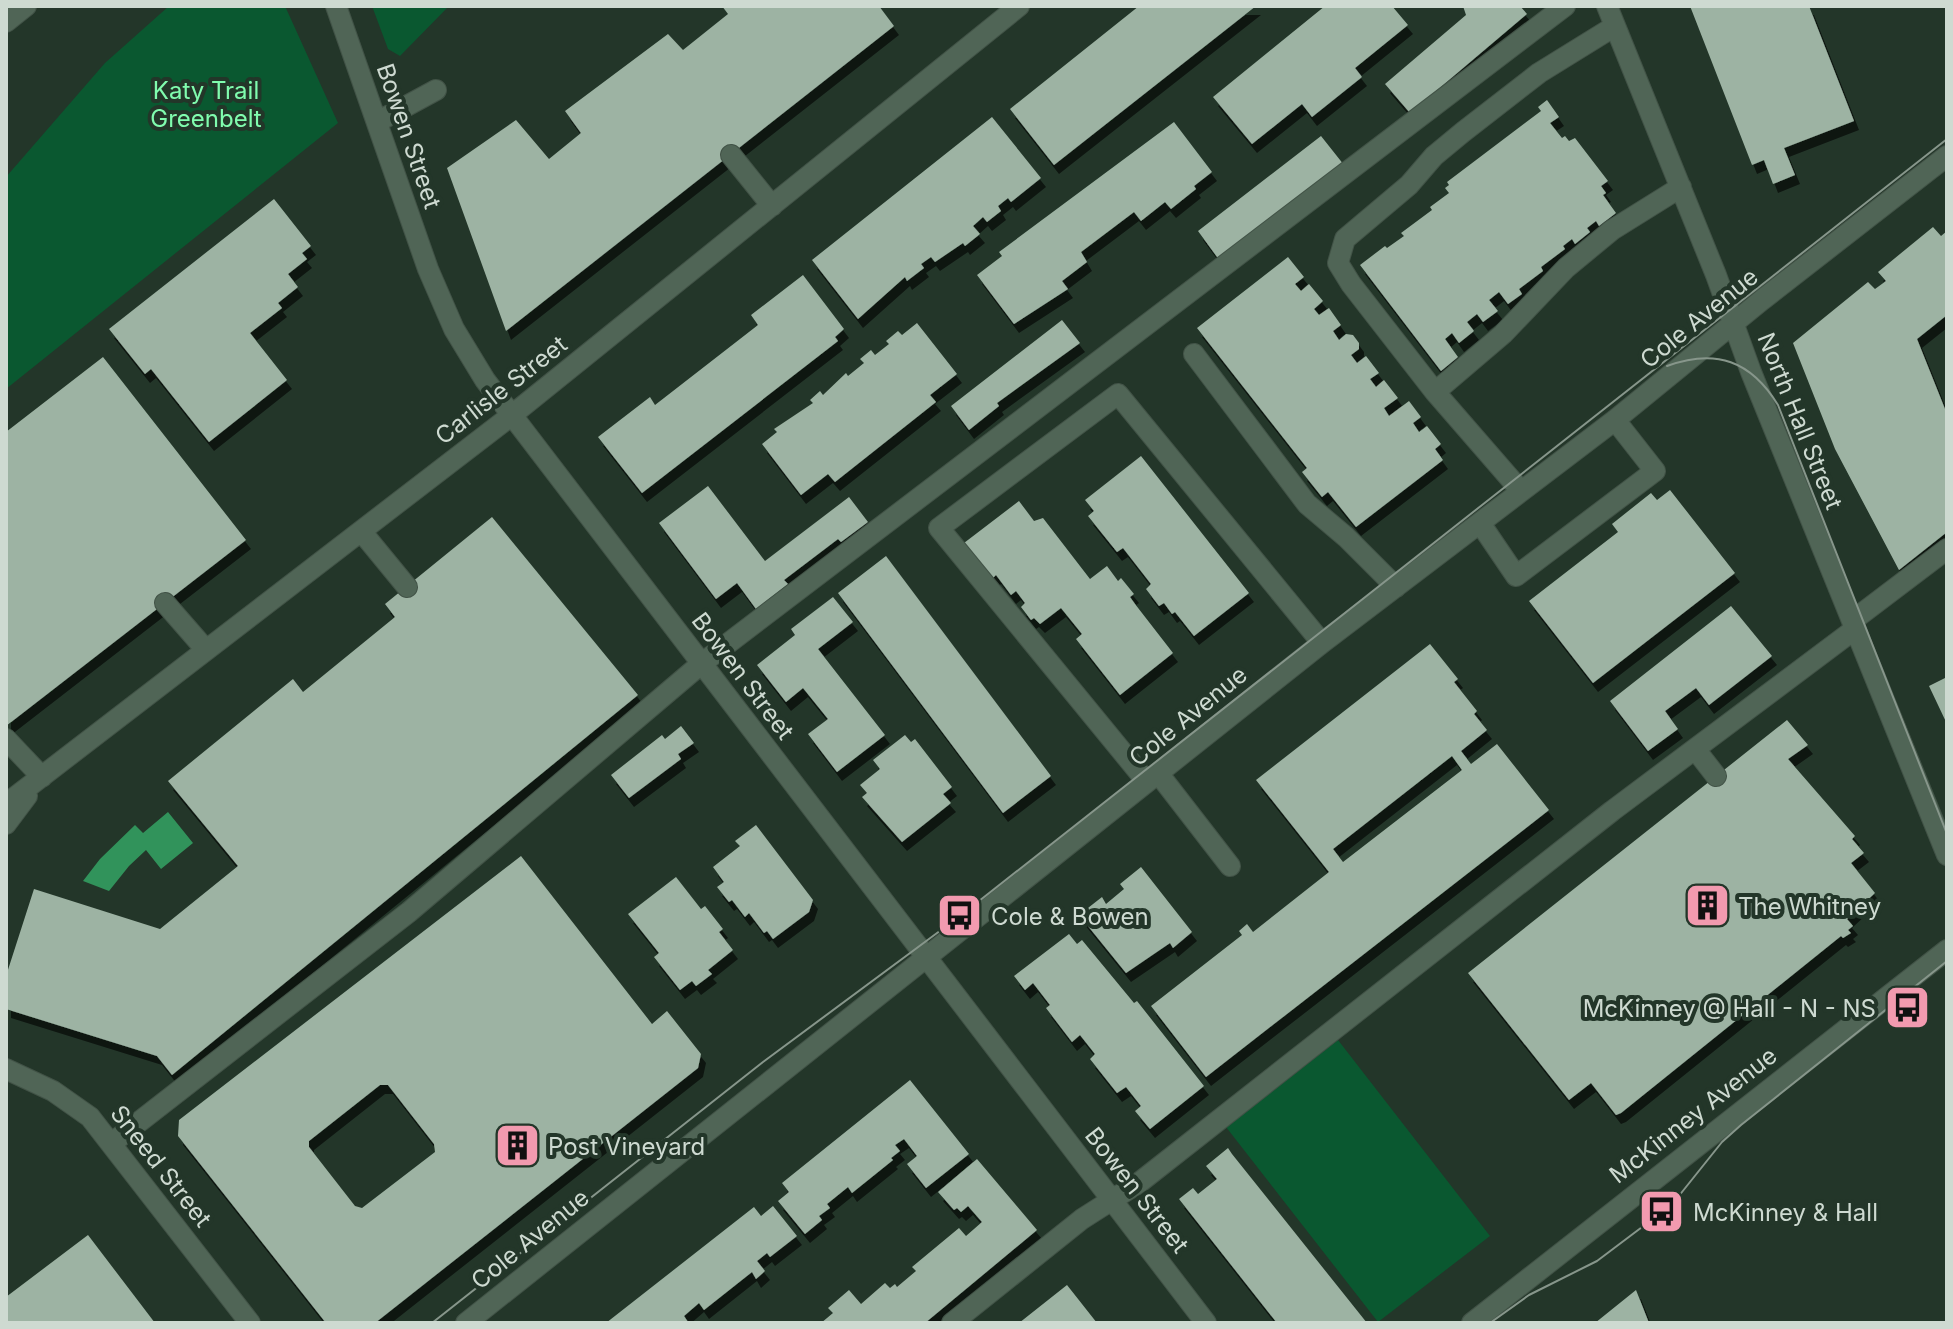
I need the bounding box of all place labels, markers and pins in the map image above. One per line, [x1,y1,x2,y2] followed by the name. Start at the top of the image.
[1683,882,1731,930] building icon: The Whitney
[936,892,984,940] bus stop icon: Cole & Bowen
[1738,892,1881,921] place label: The Whitney
[991,902,1149,931] place label: Cole & Bowen
[1883,984,1931,1032] bus stop icon: McKinney @ Hall - N - NS
[1583,994,1876,1023] place label: McKinney @ Hall - N - NS
[493,1122,541,1170] building icon: Post Vineyard
[548,1132,705,1161] place label: Post Vineyard
[1638,1188,1686,1236] bus stop icon: McKinney & Hall
[1693,1198,1878,1227] place label: McKinney & Hall

